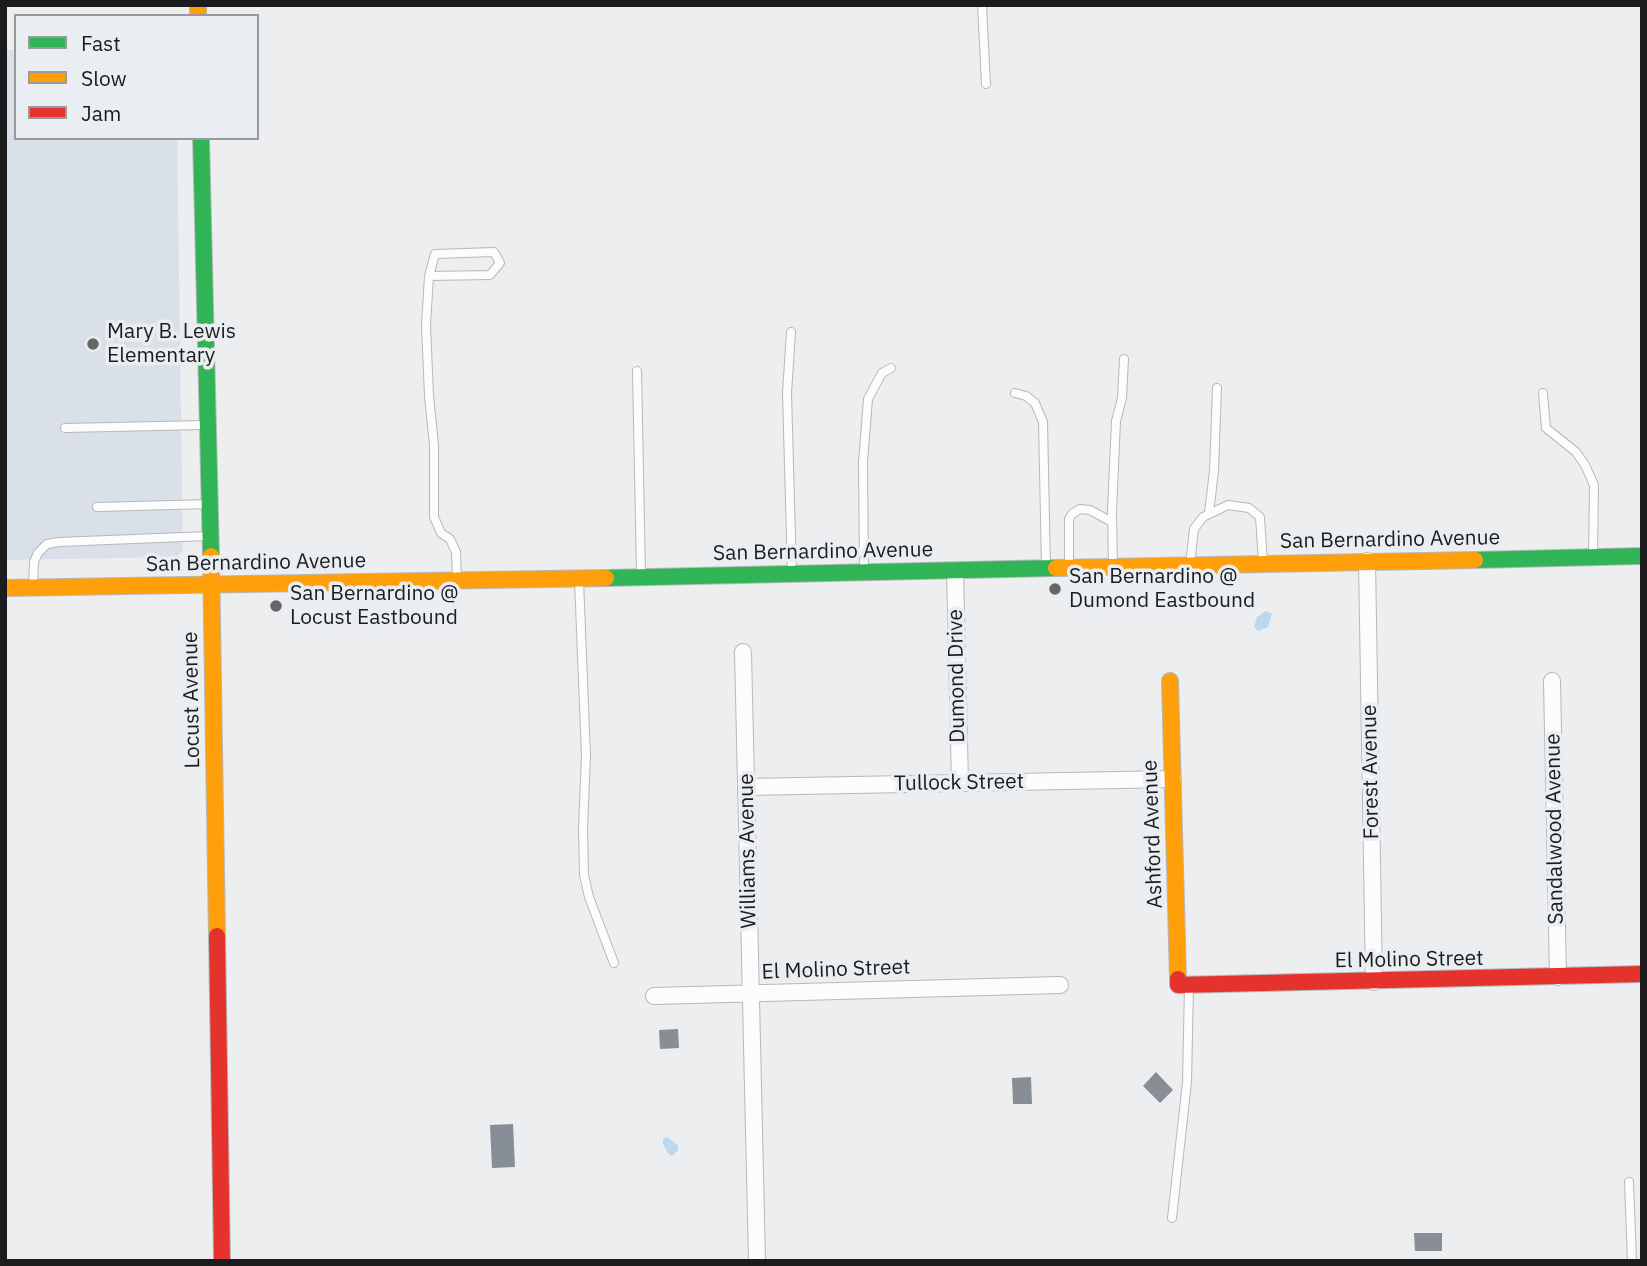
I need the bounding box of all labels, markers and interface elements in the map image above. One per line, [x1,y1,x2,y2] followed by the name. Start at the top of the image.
[14,14,259,140] legend
[81,29,121,57] text: Fast
[81,64,127,92] text: Slow
[81,99,121,127] text: Jam
[107,319,236,369] place label: Mary B. Lewis Elementary
[85,336,101,352] marker: Mary B. Lewis Elementary
[1280,525,1500,555] street label: San Bernardino Avenue
[713,537,933,567] street label: San Bernardino Avenue
[146,548,366,578] street label: San Bernardino Avenue
[1069,564,1255,614] place label: San Bernardino @ Dumond Eastbound
[290,581,459,631] place label: San Bernardino @ Locust Eastbound
[1047,581,1063,597] marker: San Bernardino @ Dumond Eastbound
[268,598,284,614] marker: San Bernardino @ Locust Eastbound
[943,609,971,743] street label: Dumond Drive
[178,631,206,769] street label: Locust Avenue
[1357,704,1385,840] street label: Forest Avenue
[1541,733,1569,925] street label: Sandalwood Avenue
[1138,759,1168,909] street label: Ashford Avenue
[894,769,1024,797] street label: Tullock Street
[734,773,762,929] street label: Williams Avenue
[1334,946,1484,974] street label: El Molino Street
[761,955,911,985] street label: El Molino Street

